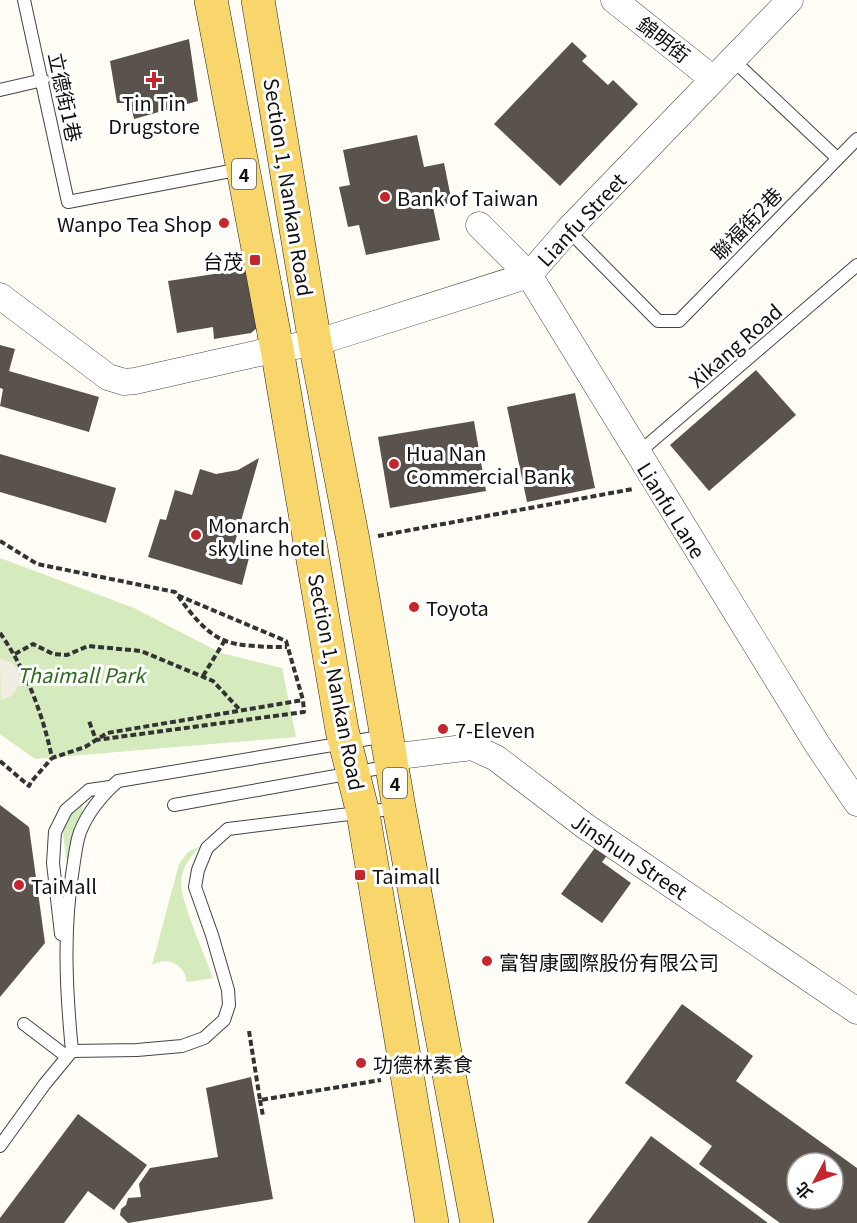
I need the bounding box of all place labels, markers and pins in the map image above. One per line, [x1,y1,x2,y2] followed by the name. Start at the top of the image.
[147,73,161,87] marker: Tin Tin Drugstore
[108,88,200,140] place label: Tin Tin Drugstore
[397,183,538,212] place label: Bank of Taiwan
[378,190,392,204] marker: Bank of Taiwan
[57,209,212,238] place label: Wanpo Tea Shop
[217,216,231,230] marker: Wanpo Tea Shop
[203,246,243,275] place label: 台茂
[248,253,262,267] marker: 台茂
[406,438,571,490] place label: Hua Nan Commercial Bank
[387,457,401,471] marker: Hua Nan Commercial Bank
[208,510,326,562] place label: Monarch skyline hotel
[189,528,203,542] marker: Monarch skyline hotel
[426,593,489,622] place label: Toyota
[407,600,421,614] marker: Toyota
[455,715,535,744] place label: 7-Eleven
[436,722,450,736] marker: 7-Eleven
[372,861,440,890] place label: Taimall
[353,868,367,882] marker: Taimall
[31,871,97,900] place label: TaiMall
[12,878,26,892] marker: TaiMall
[499,947,719,976] place label: 富智康國際股份有限公司
[480,954,494,968] marker: 富智康國際股份有限公司
[373,1049,473,1078] place label: 功德林素食
[354,1056,368,1070] marker: 功德林素食

